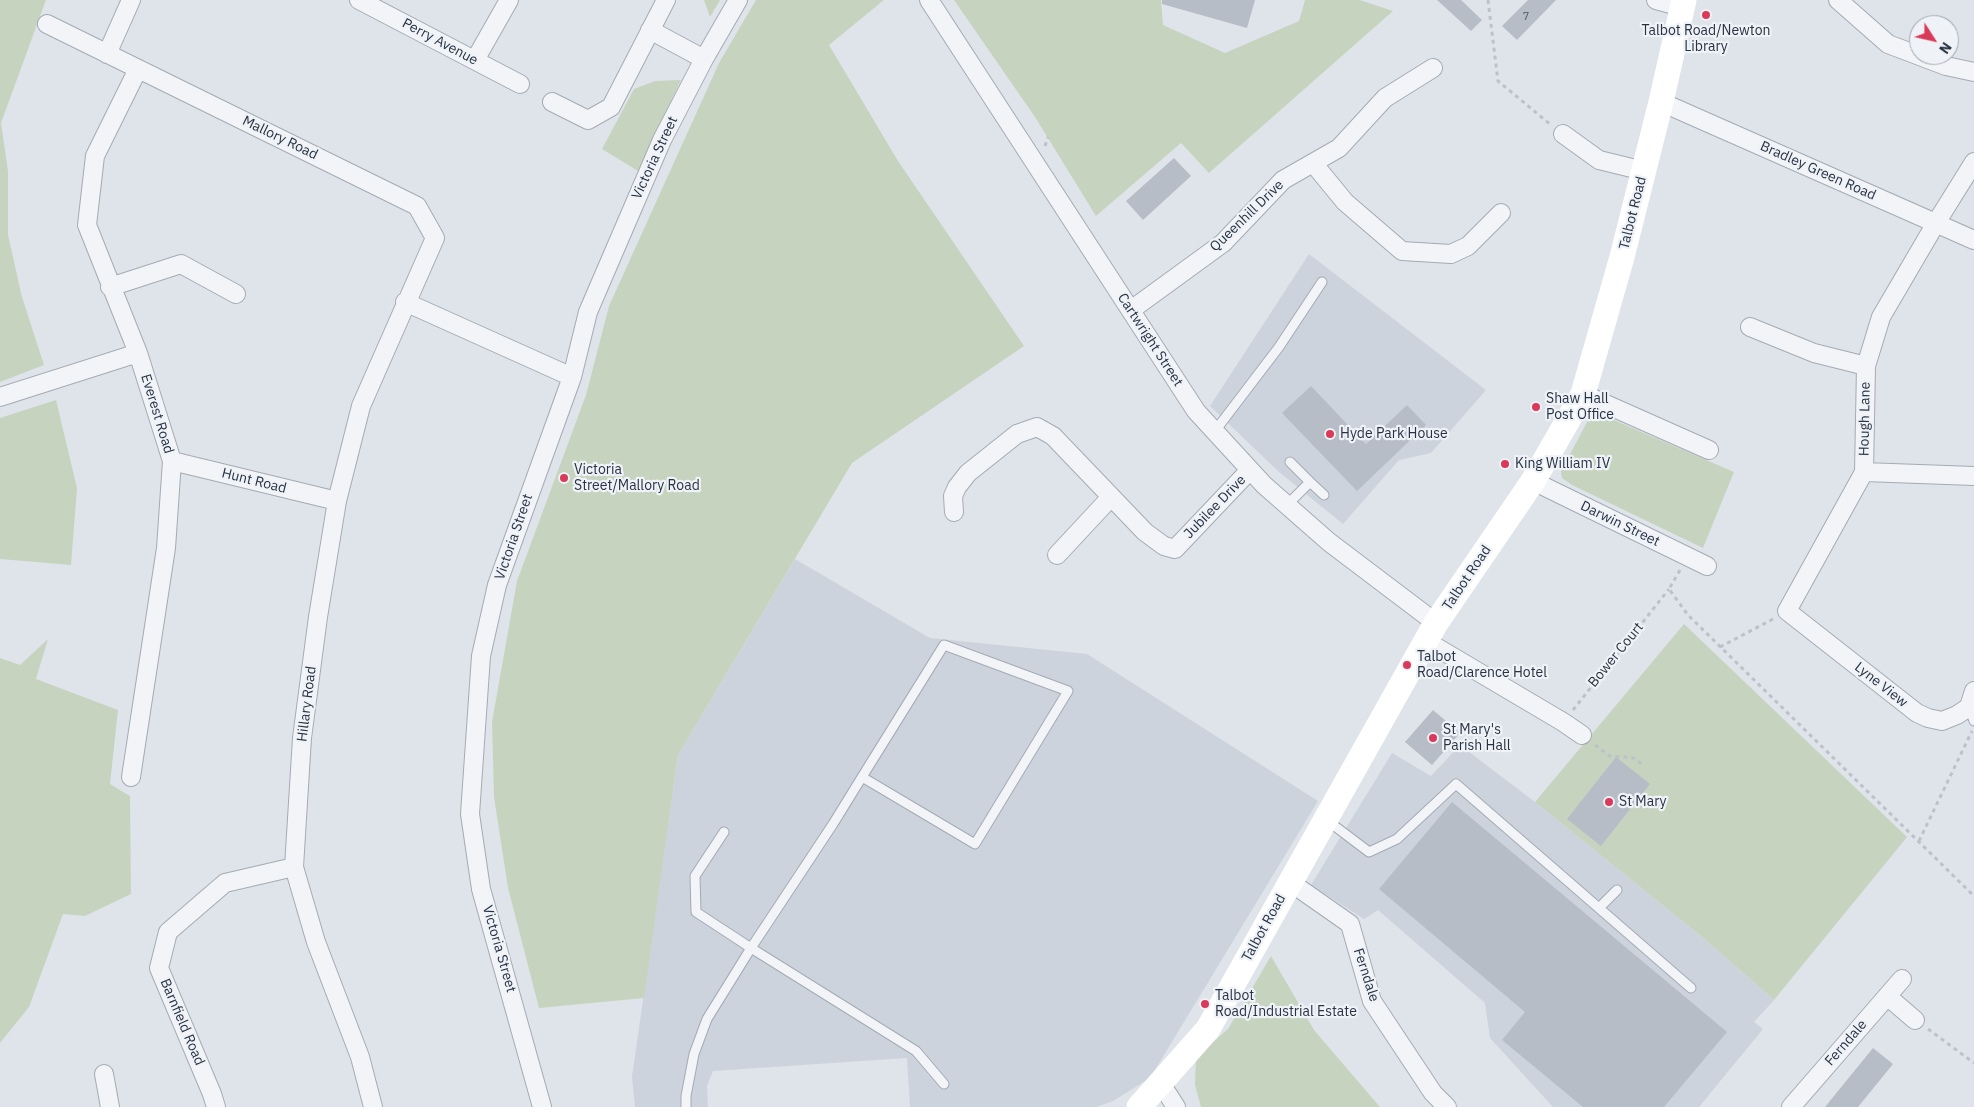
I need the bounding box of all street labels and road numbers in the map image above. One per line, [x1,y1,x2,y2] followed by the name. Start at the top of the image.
[399,15,481,69] street label: Perry Avenue
[239,112,321,164] street label: Mallory Road
[628,114,682,202] street label: Victoria Street
[1757,138,1879,204] street label: Bradley Green Road
[1616,175,1650,251] street label: Talbot Road
[1207,177,1287,255] street label: Queenhill Drive
[1114,290,1186,390] street label: Cartwright Street
[137,372,177,456] street label: Everest Road
[1856,382,1874,456] street label: Hough Lane
[220,465,288,497] street label: Hunt Road
[1181,472,1249,542] street label: Jubilee Drive
[491,492,537,582] street label: Victoria Street
[1578,498,1662,550] street label: Darwin Street
[1439,542,1495,614] street label: Talbot Road
[1585,619,1647,691] street label: Bower Court
[1851,659,1911,711] street label: Lyne View
[294,665,320,743] street label: Hillary Road
[1239,891,1289,965] street label: Talbot Road
[479,904,519,994] street label: Victoria Street
[1349,946,1383,1004] street label: Ferndale
[156,976,208,1068] street label: Barnfield Road
[1822,1017,1870,1069] street label: Ferndale

